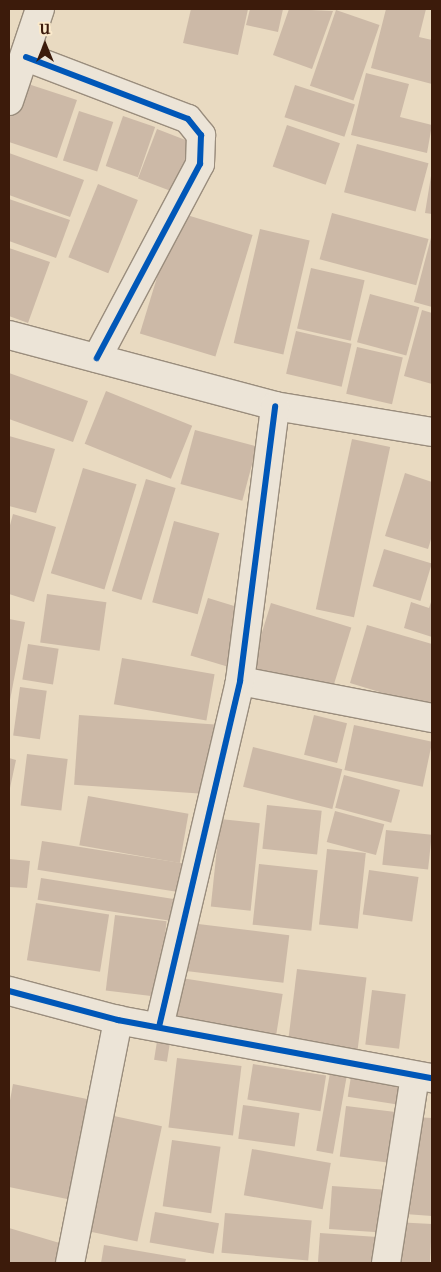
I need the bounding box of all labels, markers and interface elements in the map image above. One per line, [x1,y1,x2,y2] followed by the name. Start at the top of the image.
[20,20,70,70] north arrow
[40,21,50,38] text: U

